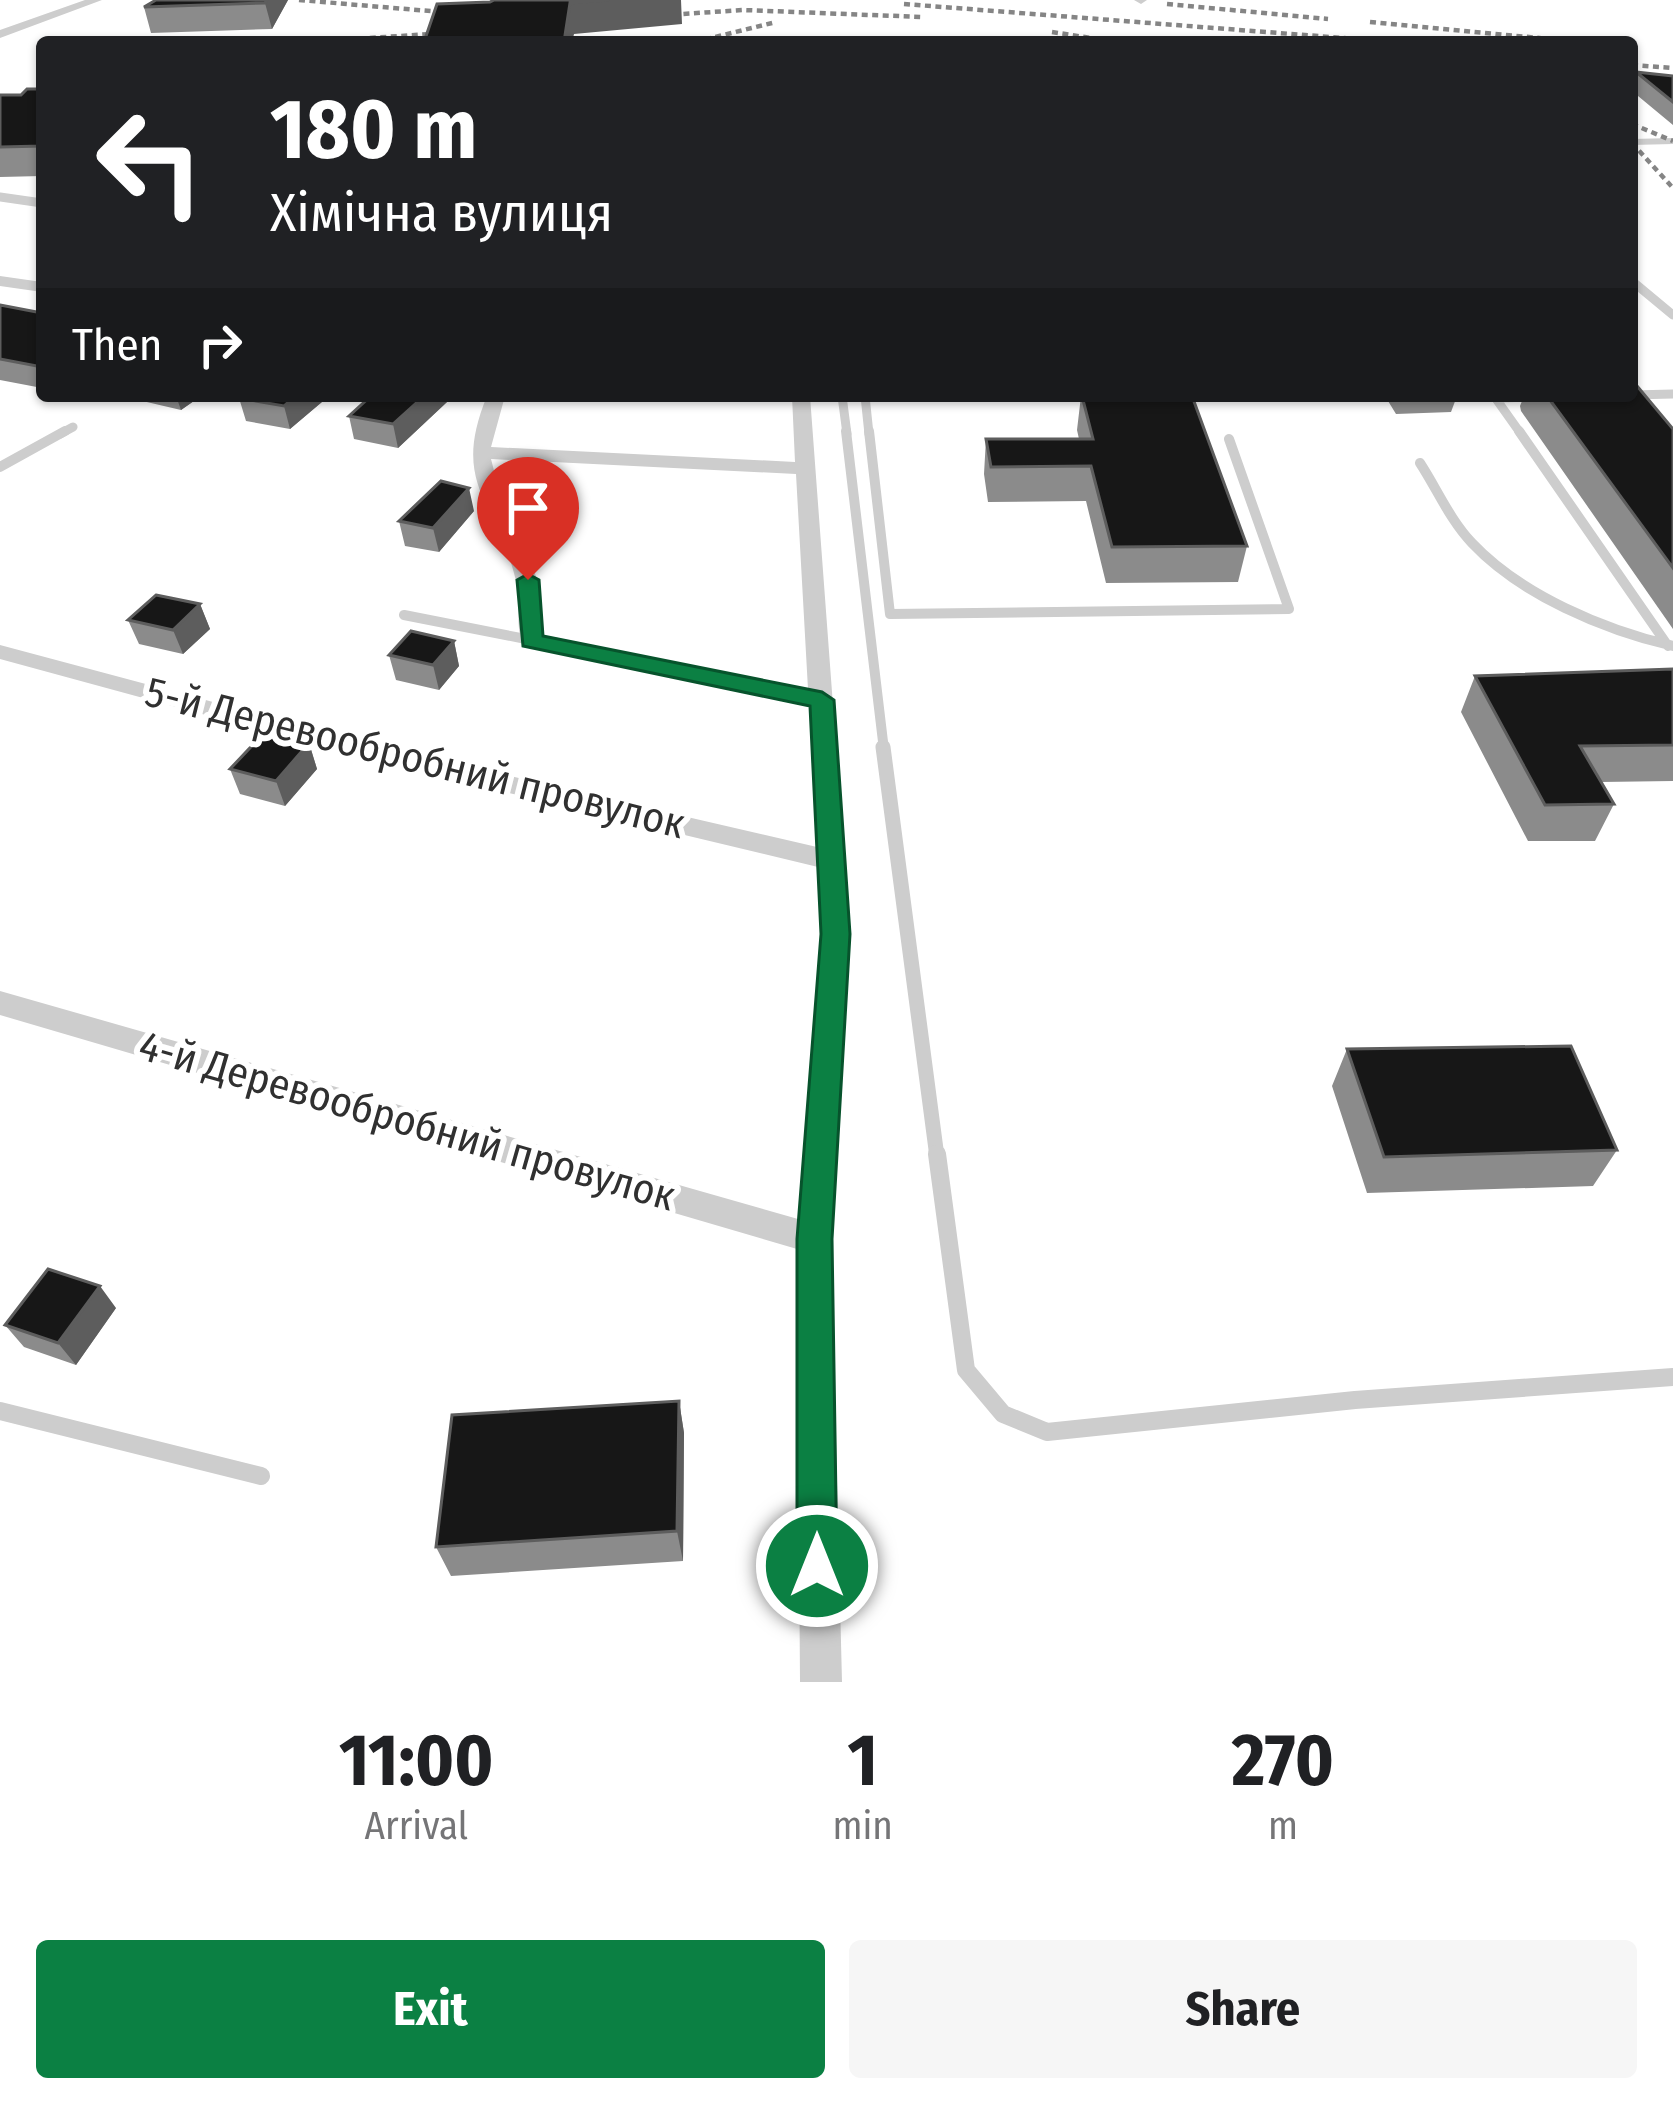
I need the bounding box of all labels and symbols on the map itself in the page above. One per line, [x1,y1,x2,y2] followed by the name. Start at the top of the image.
[477,457,579,580] pin
[140,667,690,849] street label: 5-й Деревообробний провулок
[133,1020,681,1222] street label: 4-й Деревообробний провулок
[754,1503,880,1629] position arrow

